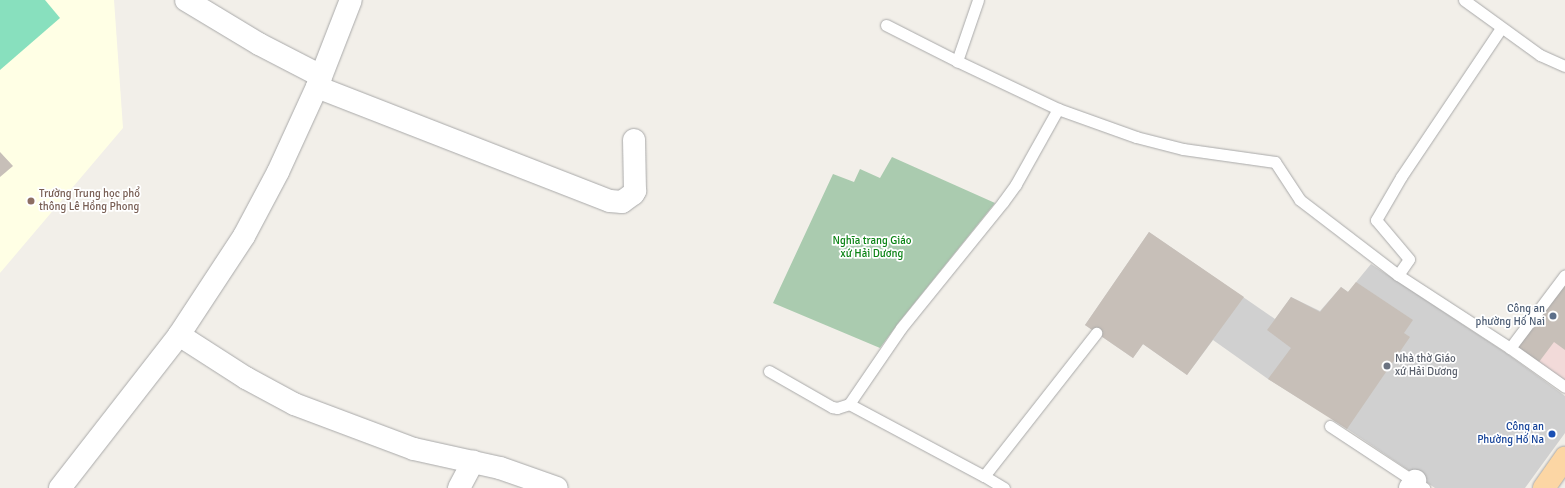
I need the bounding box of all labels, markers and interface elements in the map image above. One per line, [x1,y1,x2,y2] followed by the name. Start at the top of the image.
[39,188,140,214] place label: Trường Trung học phổ thông Lê Hồng Phong
[26,196,36,206] marker: Trường Trung học phổ thông Lê Hồng Phong
[832,235,912,261] park label: Nghĩa trang Giáo xứ Hải Dương
[1476,303,1545,329] place label: Công an phường Hố Nai
[1548,311,1558,321] marker: Công an phường Hố Nai
[1395,353,1458,379] place label: Nhà thờ Giáo xứ Hải Dương
[1382,361,1392,371] marker: Nhà thờ Giáo xứ Hải Dương
[1477,421,1544,447] place label: Công an Phường Hố Na
[1547,429,1557,439] marker: Công an Phường Hố Na

